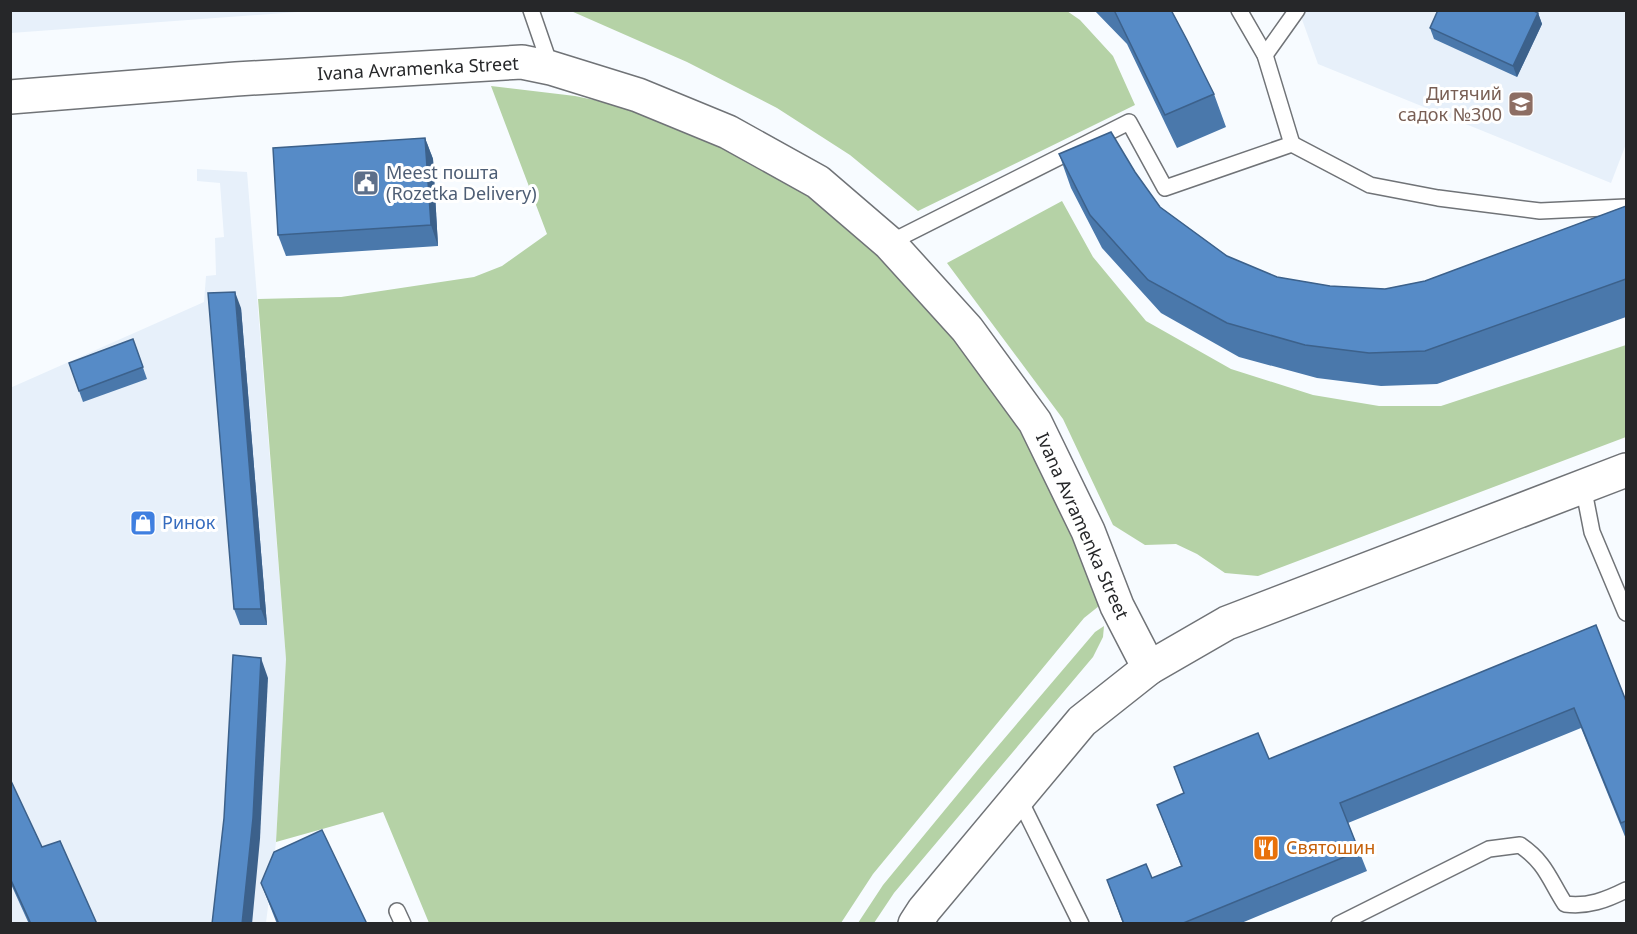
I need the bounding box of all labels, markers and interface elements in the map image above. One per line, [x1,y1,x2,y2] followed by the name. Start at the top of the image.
[317,51,520,85] street label: Ivana Avramenka Street
[1398,81,1502,126] place label: Дитячий садок №300
[1506,89,1536,119] school or university icon: Дитячий садок №300
[386,160,537,205] place label: Meest пошта (Rozetka Delivery)
[351,168,381,198] public building icon: Meest пошта (Rozetka Delivery)
[1031,429,1135,623] street label: Ivana Avramenka Street
[128,508,158,538] shop icon: Ринок
[162,510,216,534] place label: Ринок
[1251,833,1281,863] restaurant icon: Святошин
[1286,835,1375,859] place label: Святошин

